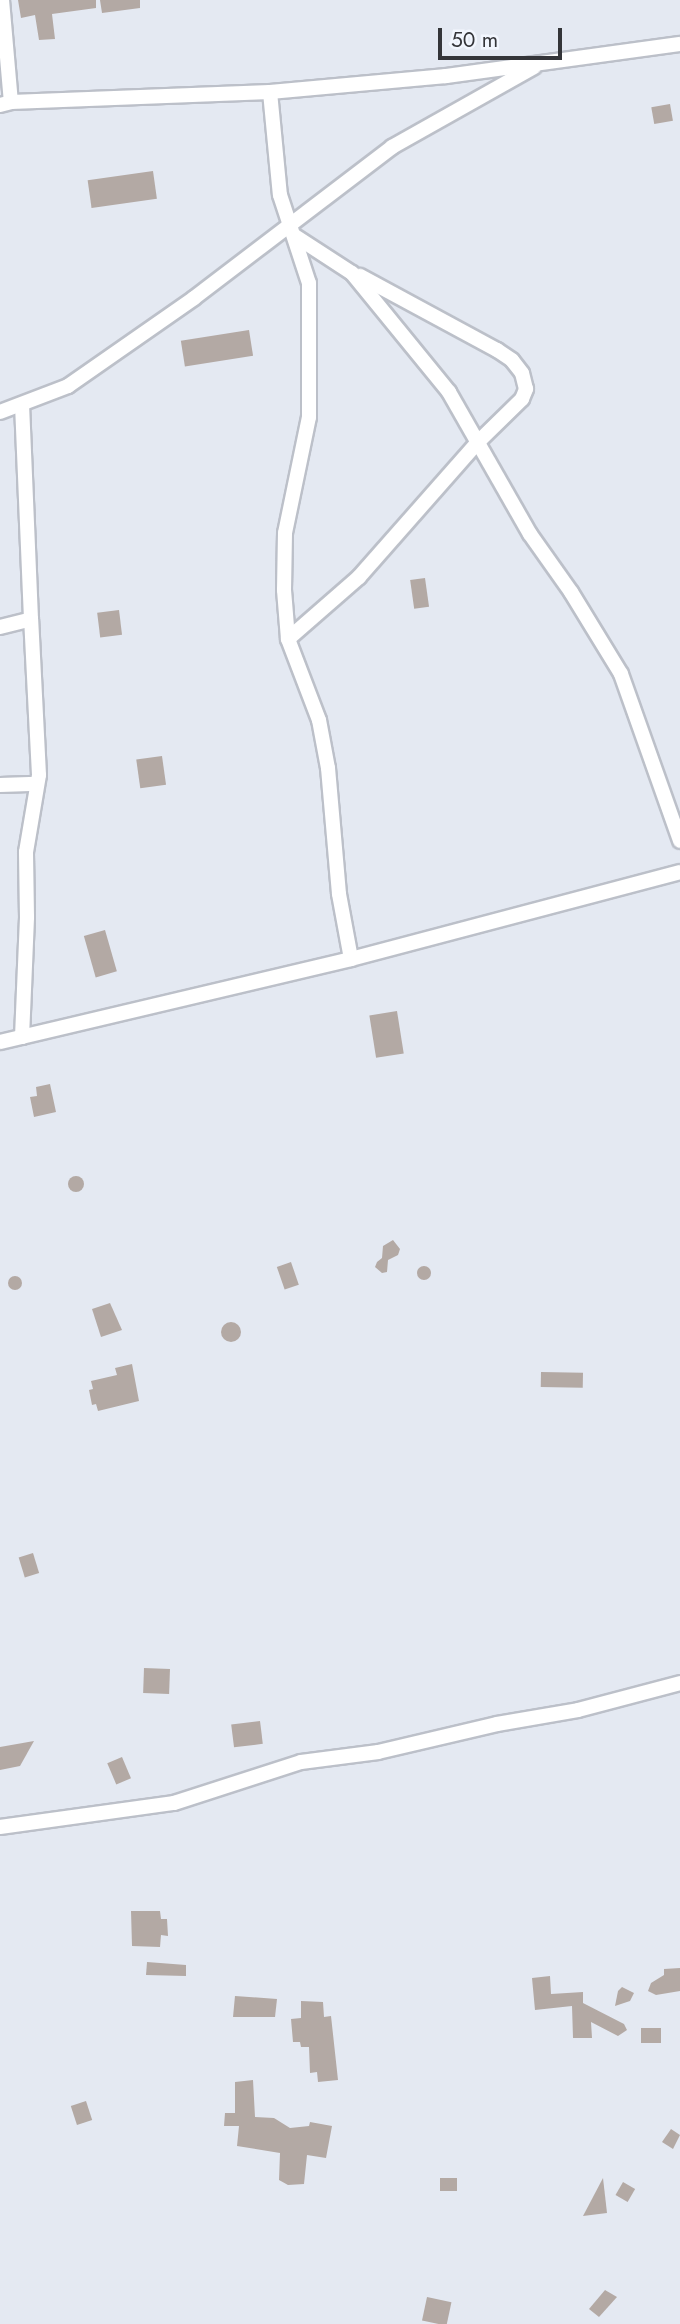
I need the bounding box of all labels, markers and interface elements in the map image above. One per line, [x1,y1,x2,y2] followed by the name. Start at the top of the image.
[442,14,566,58] scale bar
[451,25,498,55] text: 50 m

